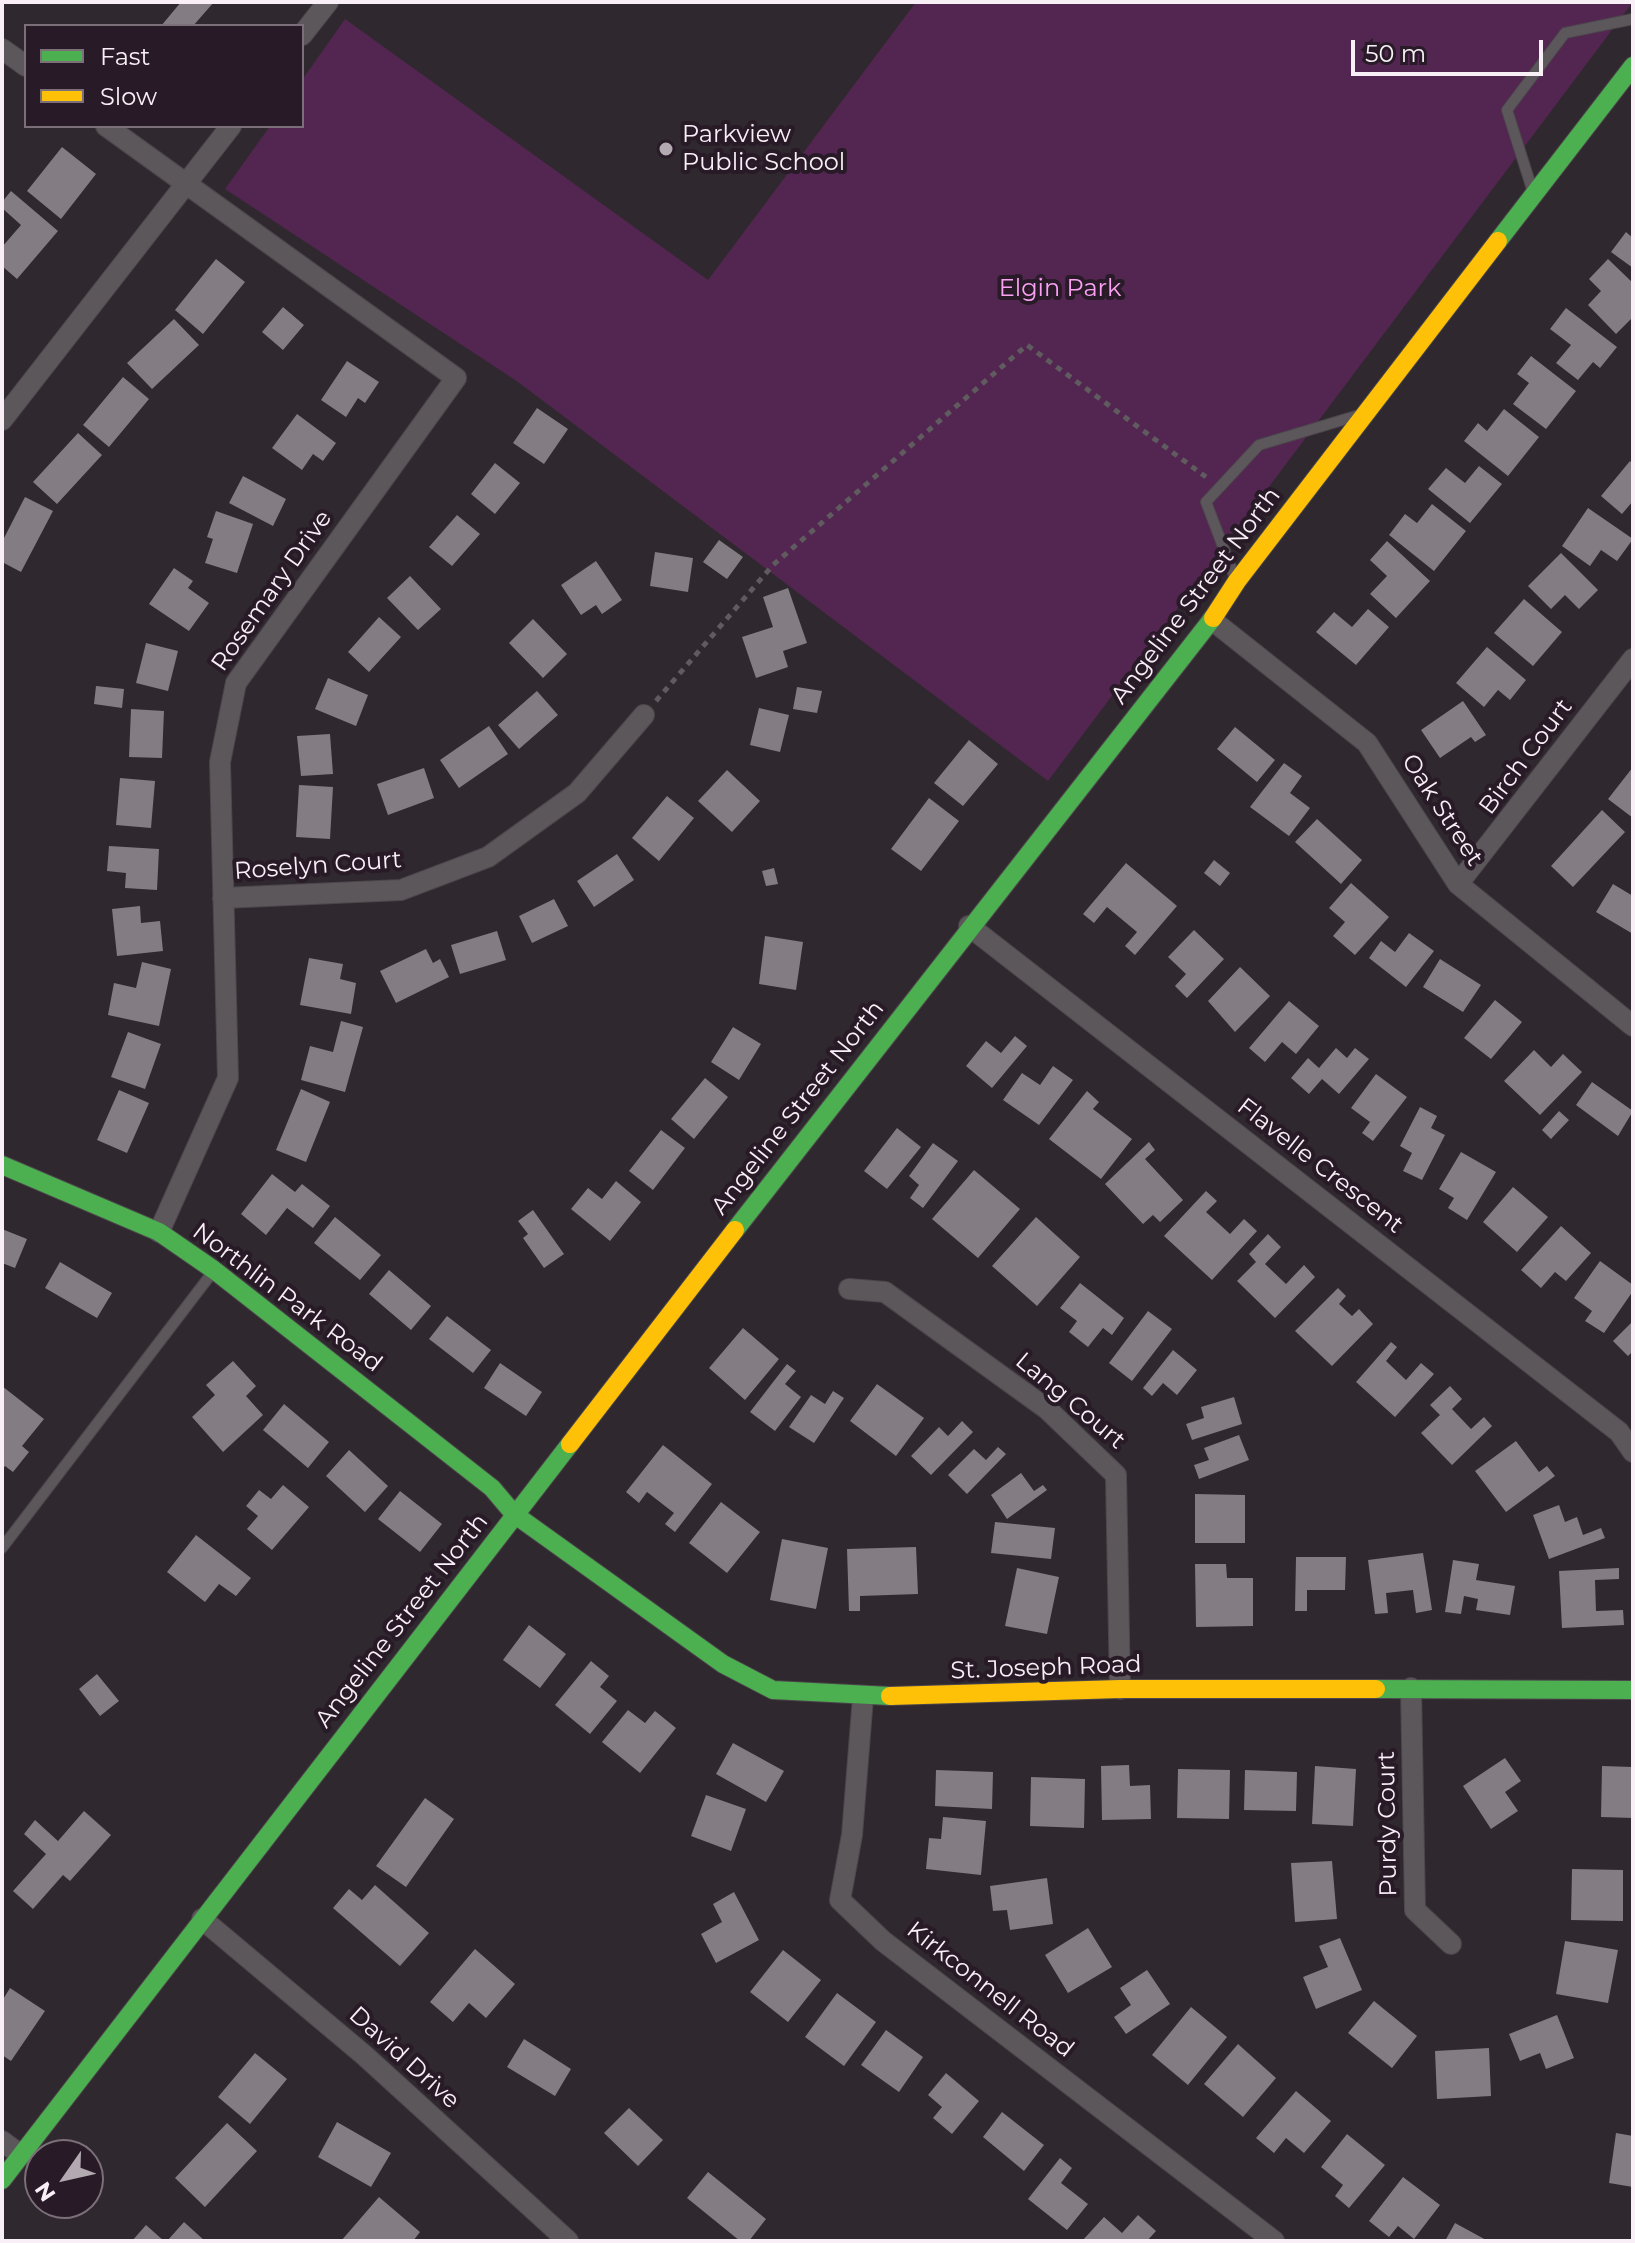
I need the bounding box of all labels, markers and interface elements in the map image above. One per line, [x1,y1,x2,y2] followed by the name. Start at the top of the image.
[24,24,304,128] legend
[1355,24,1547,74] scale bar
[1365,39,1426,68] text: 50 m
[100,42,150,71] text: Fast
[100,82,157,111] text: Slow
[682,121,845,177] place label: Parkview Public School
[657,140,675,158] marker: Parkview Public School
[999,275,1121,303] park label: Elgin Park
[1105,482,1287,710] street label: Angeline Street North
[206,505,338,677] street label: Rosemary Drive
[1473,694,1579,820] street label: Birch Court
[1395,749,1489,871] street label: Oak Street
[233,846,403,886] street label: Roselyn Court
[705,995,891,1221] street label: Angeline Street North
[1231,1092,1409,1240] street label: Flavelle Crescent
[187,1217,387,1379] street label: Northlin Park Road
[1009,1347,1131,1455] street label: Lang Court
[309,1508,495,1734] street label: Angeline Street North
[950,1650,1142,1686] street label: St. Joseph Road
[1372,1751,1404,1897] street label: Purdy Court
[901,1916,1079,2064] street label: Kirkconnell Road
[343,2001,465,2115] street label: David Drive
[24,2139,104,2219] north arrow
[29,2177,62,2207] text: N

